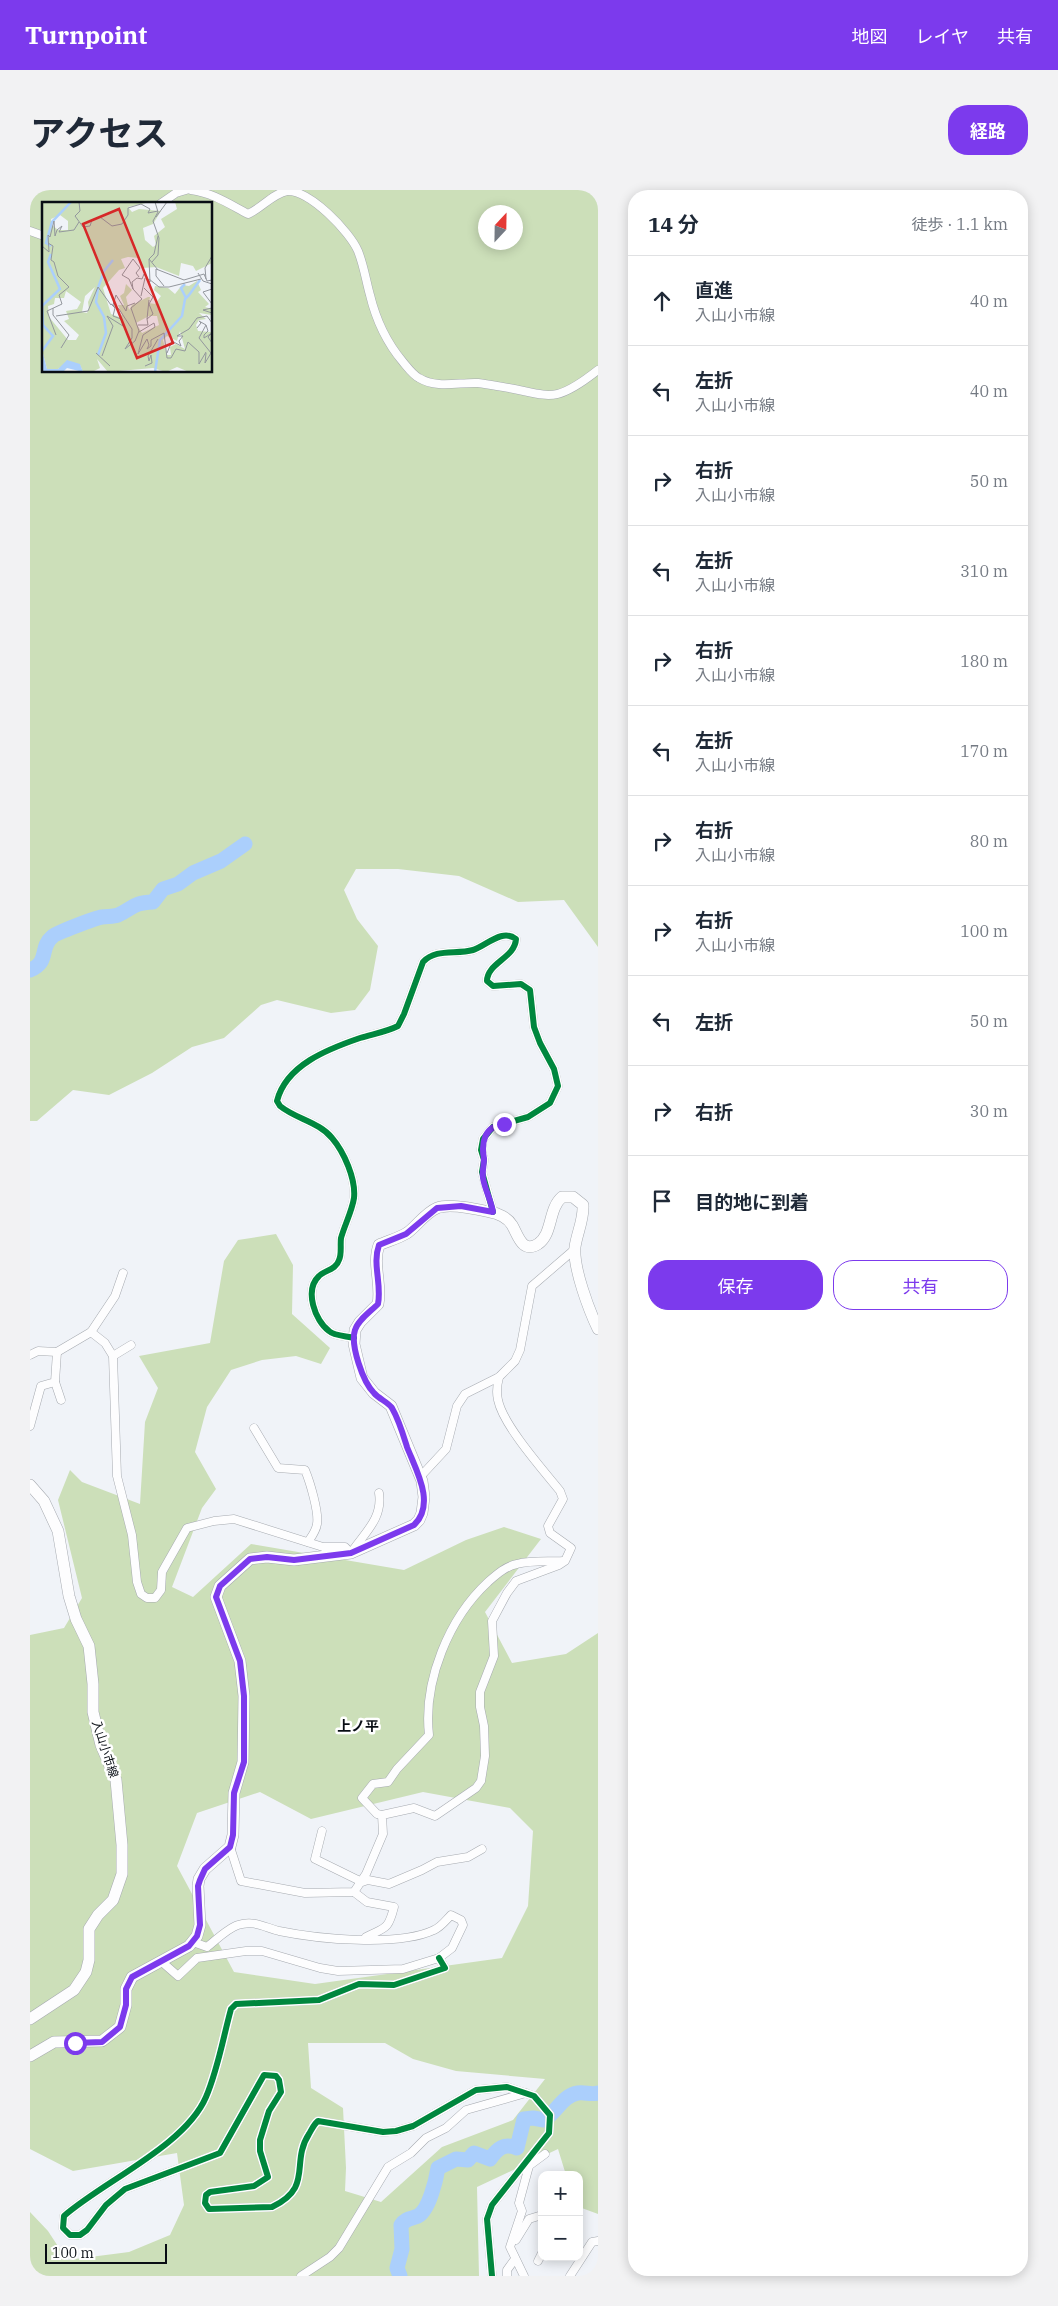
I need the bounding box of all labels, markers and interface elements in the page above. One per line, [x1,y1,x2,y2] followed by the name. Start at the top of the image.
[25,19,147,51] text: Turnpoint
[852,25,888,48] text: 地図
[916,25,969,48] text: レイヤ
[997,25,1033,48] text: 共有
[948,105,1028,155] button: 経路
[30,110,168,156] text: アクセス
[42,202,212,372] inset map
[478,205,523,250] north arrow
[648,210,699,238] text: 14 分
[912,214,1008,234] text: 徒歩 · 1.1 km
[695,278,733,302] text: 直進
[648,287,676,315] icon: ahead
[970,291,1008,311] text: 40 m
[695,305,775,325] text: 入山小市線
[695,368,733,392] text: 左折
[648,377,676,405] icon: left
[970,381,1008,401] text: 40 m
[695,395,775,415] text: 入山小市線
[695,458,733,482] text: 右折
[648,467,676,495] icon: right
[970,471,1008,491] text: 50 m
[695,485,775,505] text: 入山小市線
[695,548,733,572] text: 左折
[648,557,676,585] icon: left
[960,561,1008,581] text: 310 m
[695,575,775,595] text: 入山小市線
[695,638,733,662] text: 右折
[648,647,676,675] icon: right
[960,651,1008,671] text: 180 m
[695,665,775,685] text: 入山小市線
[695,728,733,752] text: 左折
[648,737,676,765] icon: left
[960,741,1008,761] text: 170 m
[695,755,775,775] text: 入山小市線
[695,818,733,842] text: 右折
[648,827,676,855] icon: right
[970,831,1008,851] text: 80 m
[695,845,775,865] text: 入山小市線
[695,908,733,932] text: 右折
[648,917,676,945] icon: right
[960,921,1008,941] text: 100 m
[695,935,775,955] text: 入山小市線
[648,1007,676,1035] icon: left
[695,1010,733,1034] text: 左折
[970,1011,1008,1031] text: 50 m
[648,1097,676,1125] icon: right
[695,1100,733,1124] text: 右折
[970,1101,1008,1121] text: 30 m
[493,1113,516,1136] route end
[648,1187,676,1215] icon: arrive
[695,1190,809,1214] text: 目的地に到着
[648,1260,823,1310] button: 保存
[833,1260,1008,1310] button: 共有
[337,1717,379,1735] district label: 上ノ平
[89,1718,122,1780] street label: 入山小市線
[64,2032,87,2055] route start
[538,2171,583,2261] map controls
[538,2171,583,2216] button: +
[538,2216,583,2261] button: −
[45,2241,168,2264] scale bar
[52,2244,94,2262] text: 100 m

